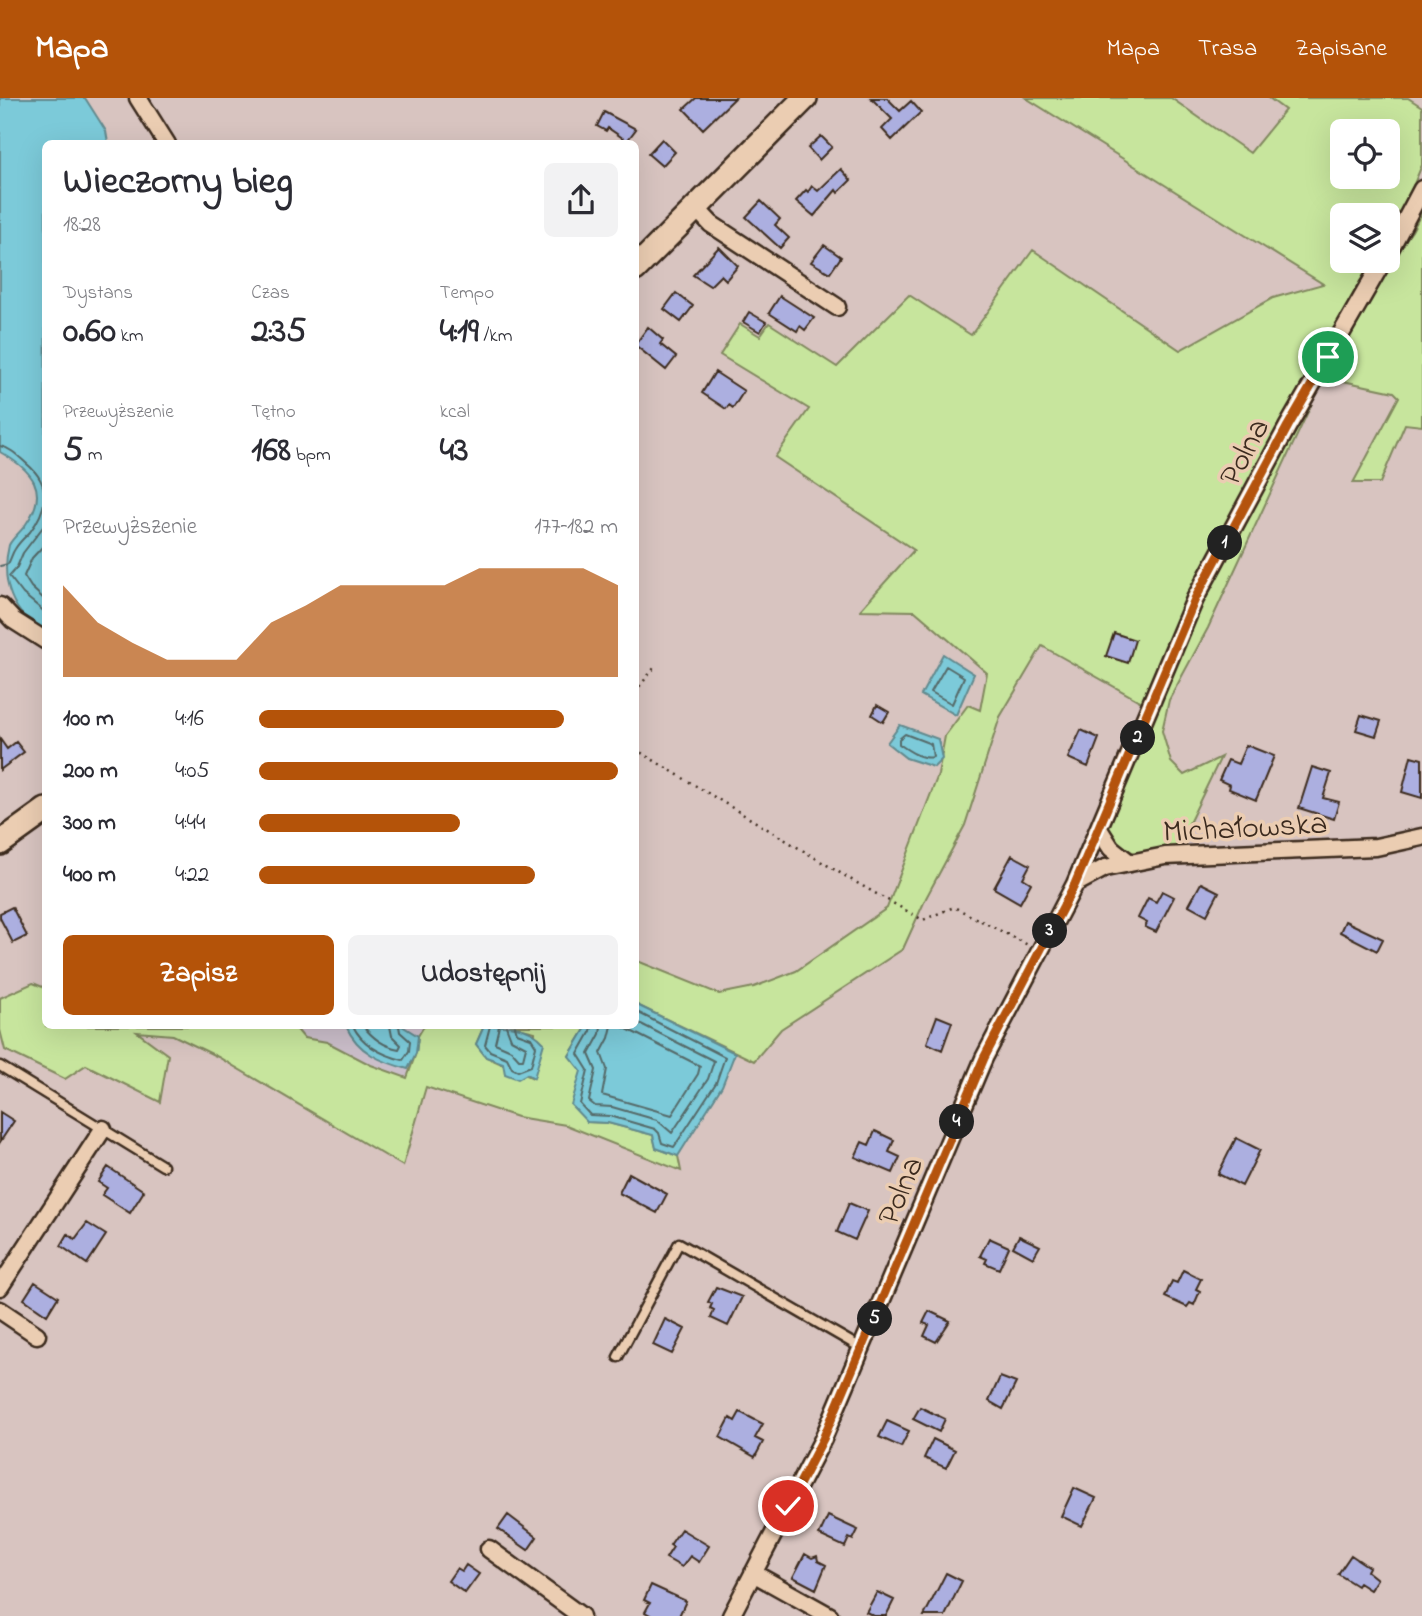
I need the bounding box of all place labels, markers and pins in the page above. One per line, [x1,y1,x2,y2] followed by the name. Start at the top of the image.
[1298,327,1358,387] pin
[1208,526,1242,560] pin: 1
[1120,720,1156,756] pin: 2
[1032,914,1068,948] pin: 3
[940,1104,974,1140] pin: 4
[858,1302,892,1336] pin: 5
[758,1476,818,1536] pin

